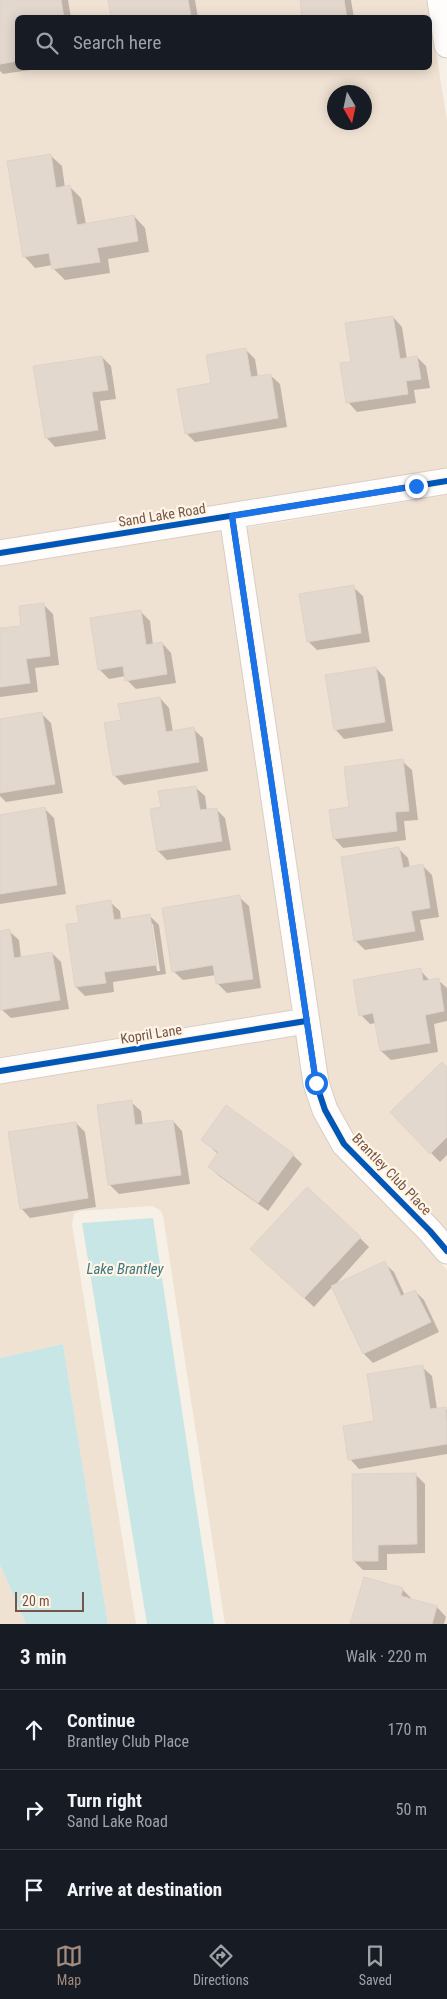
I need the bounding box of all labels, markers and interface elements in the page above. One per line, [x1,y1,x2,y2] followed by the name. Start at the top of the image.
[15,15,432,70] search box
[33,29,61,57] icon: search
[73,31,161,54] text: Search here
[327,85,372,130] north arrow
[405,475,428,498] route end
[117,500,207,530] street label: Sand Lake Road
[119,1021,183,1047] street label: Kopril Lane
[305,1072,328,1095] route start
[349,1130,435,1218] street label: Brantley Club Place
[86,1260,164,1278] water label: Lake Brantley
[15,1589,84,1612] scale bar
[22,1593,50,1609] text: 20 m
[20,1645,67,1669] text: 3 min
[346,1647,427,1666] text: Walk · 220 m
[67,1709,135,1732] text: Continue
[20,1716,48,1744] icon: ahead
[388,1720,427,1739] text: 170 m
[67,1732,189,1751] text: Brantley Club Place
[67,1789,142,1812] text: Turn right
[20,1796,48,1824] icon: right
[395,1800,427,1819] text: 50 m
[67,1812,168,1831] text: Sand Lake Road
[20,1876,48,1904] icon: arrive
[67,1878,222,1901] text: Arrive at destination
[55,1942,83,1988] tab: Map
[193,1942,249,1988] tab: Directions
[359,1942,392,1988] tab: Saved

